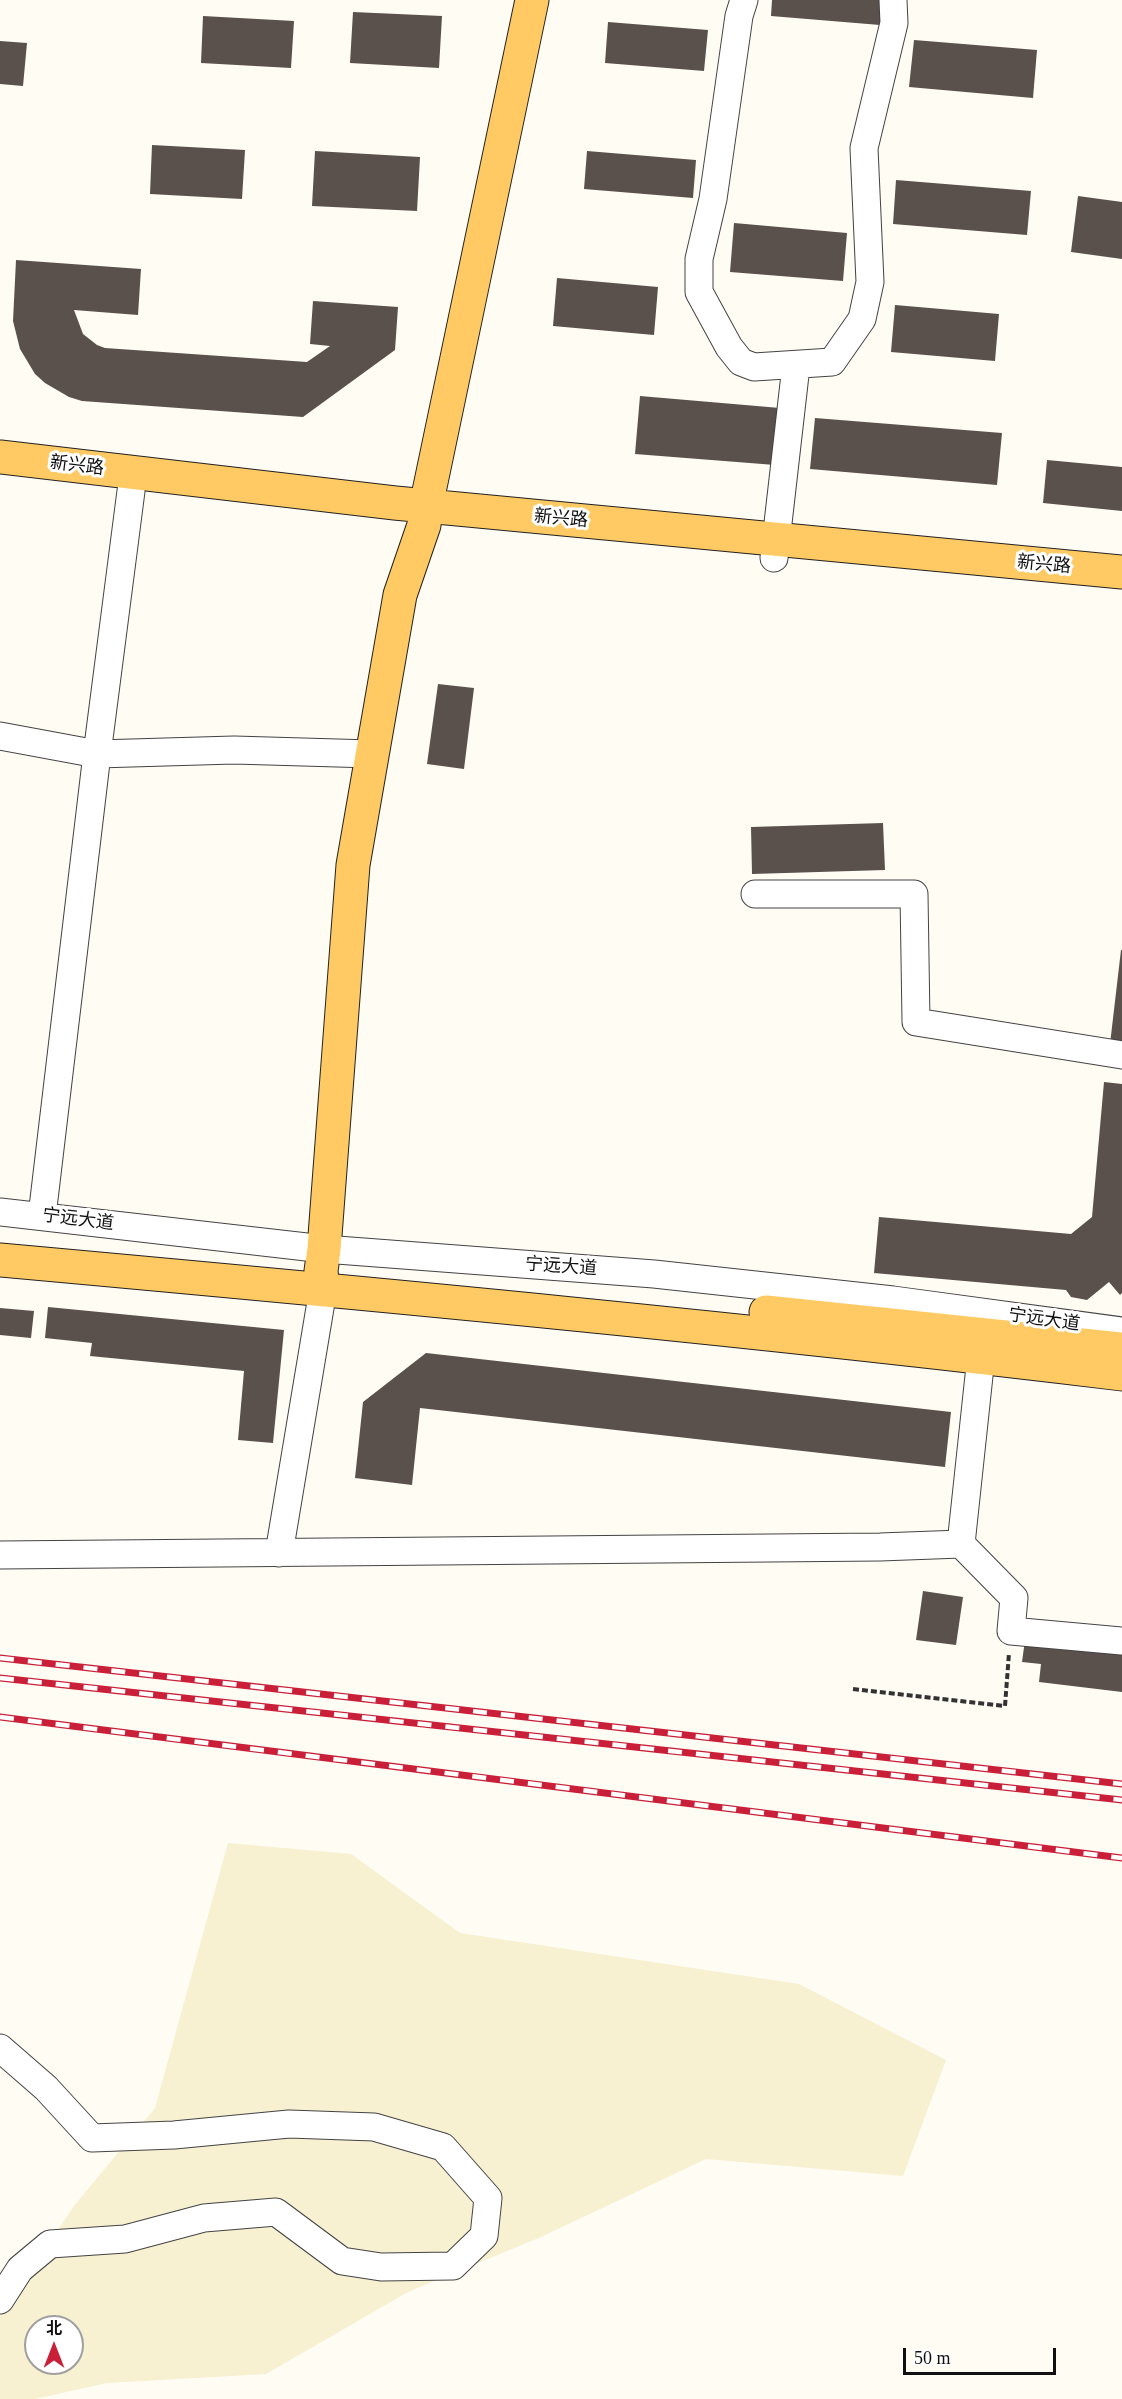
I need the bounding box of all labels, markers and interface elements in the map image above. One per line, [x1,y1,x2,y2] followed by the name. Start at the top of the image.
[49,452,105,480] street label: 新兴路
[533,506,589,532] street label: 新兴路
[1016,552,1072,578] street label: 新兴路
[41,1205,115,1235] street label: 宁远大道
[524,1254,598,1280] street label: 宁远大道
[1007,1304,1081,1336] street label: 宁远大道
[24,2315,84,2375] north arrow
[46,2320,62,2337] text: 北
[906,2336,1059,2374] scale bar
[914,2348,951,2368] text: 50 m

